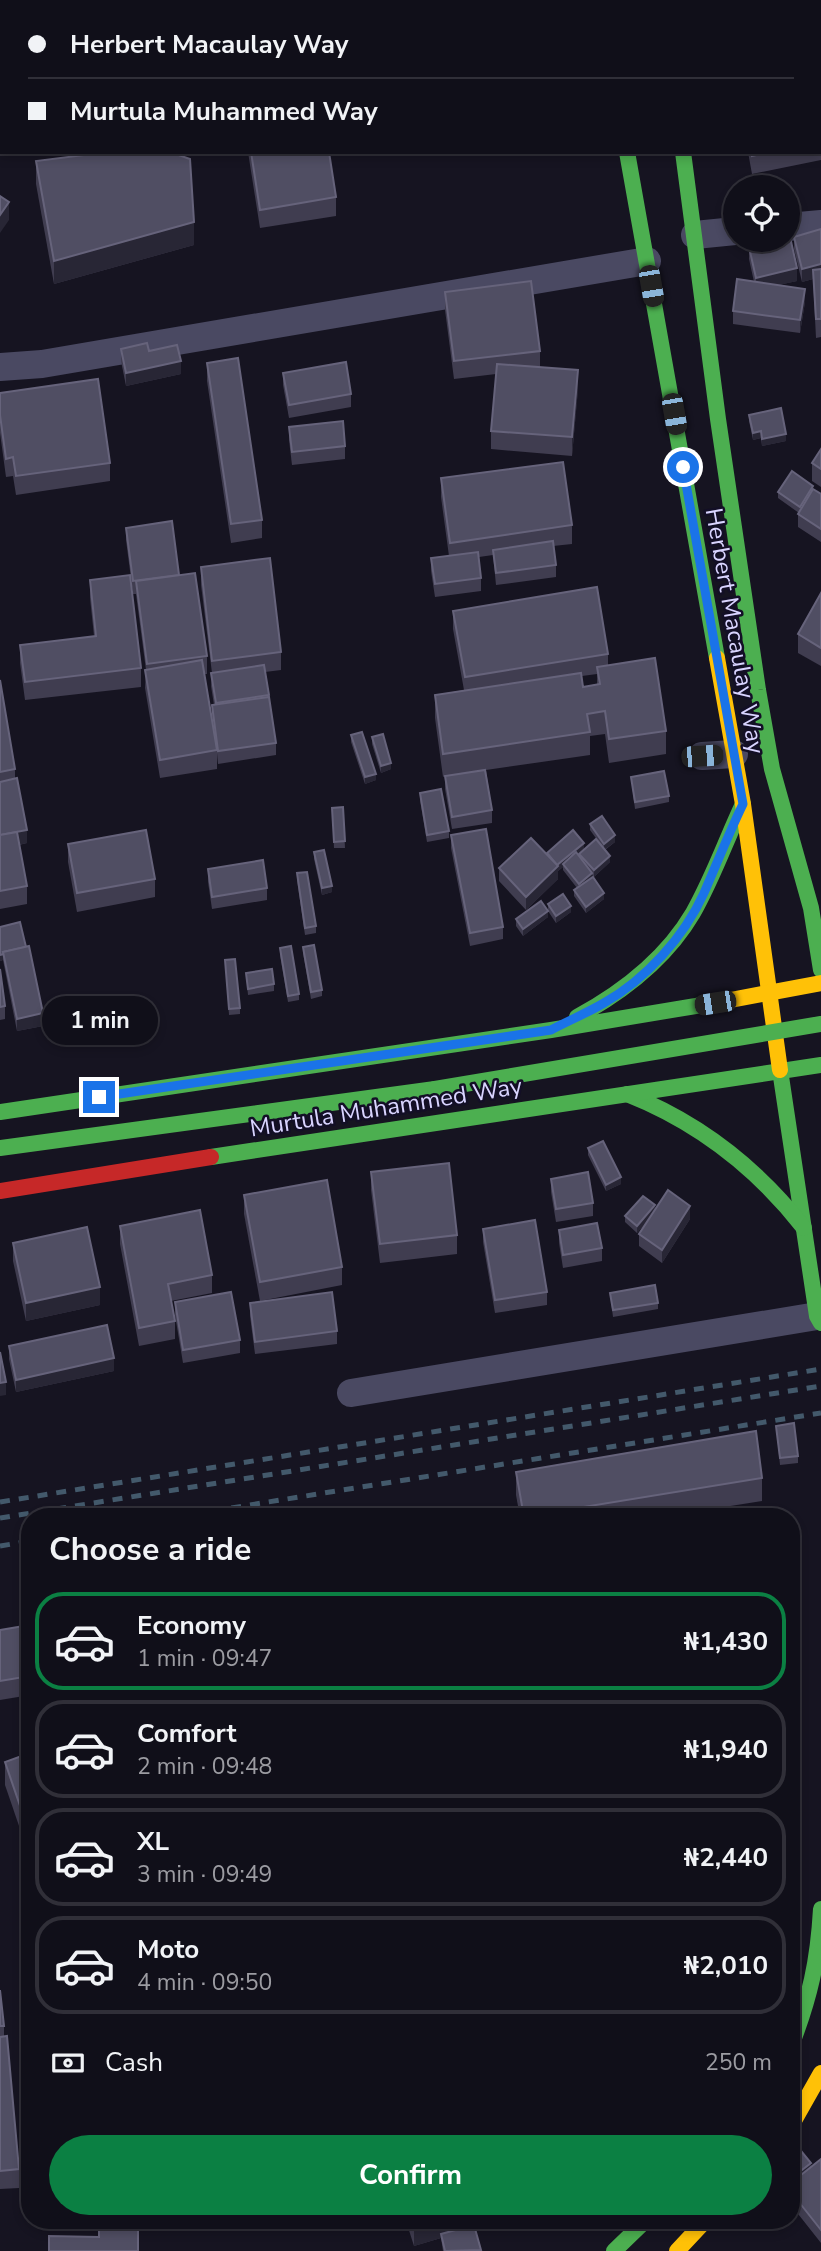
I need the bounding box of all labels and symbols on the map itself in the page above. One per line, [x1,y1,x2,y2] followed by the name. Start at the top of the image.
[638,263,665,309] car
[661,391,688,437] car
[667,451,699,483] route start
[698,506,772,757] street label: Herbert Macaulay Way
[681,744,724,768] car
[693,989,738,1017] car
[41,996,157,1044] callout: 1 min
[247,1070,525,1144] street label: Murtula Muhammed Way
[83,1081,115,1113] route end

